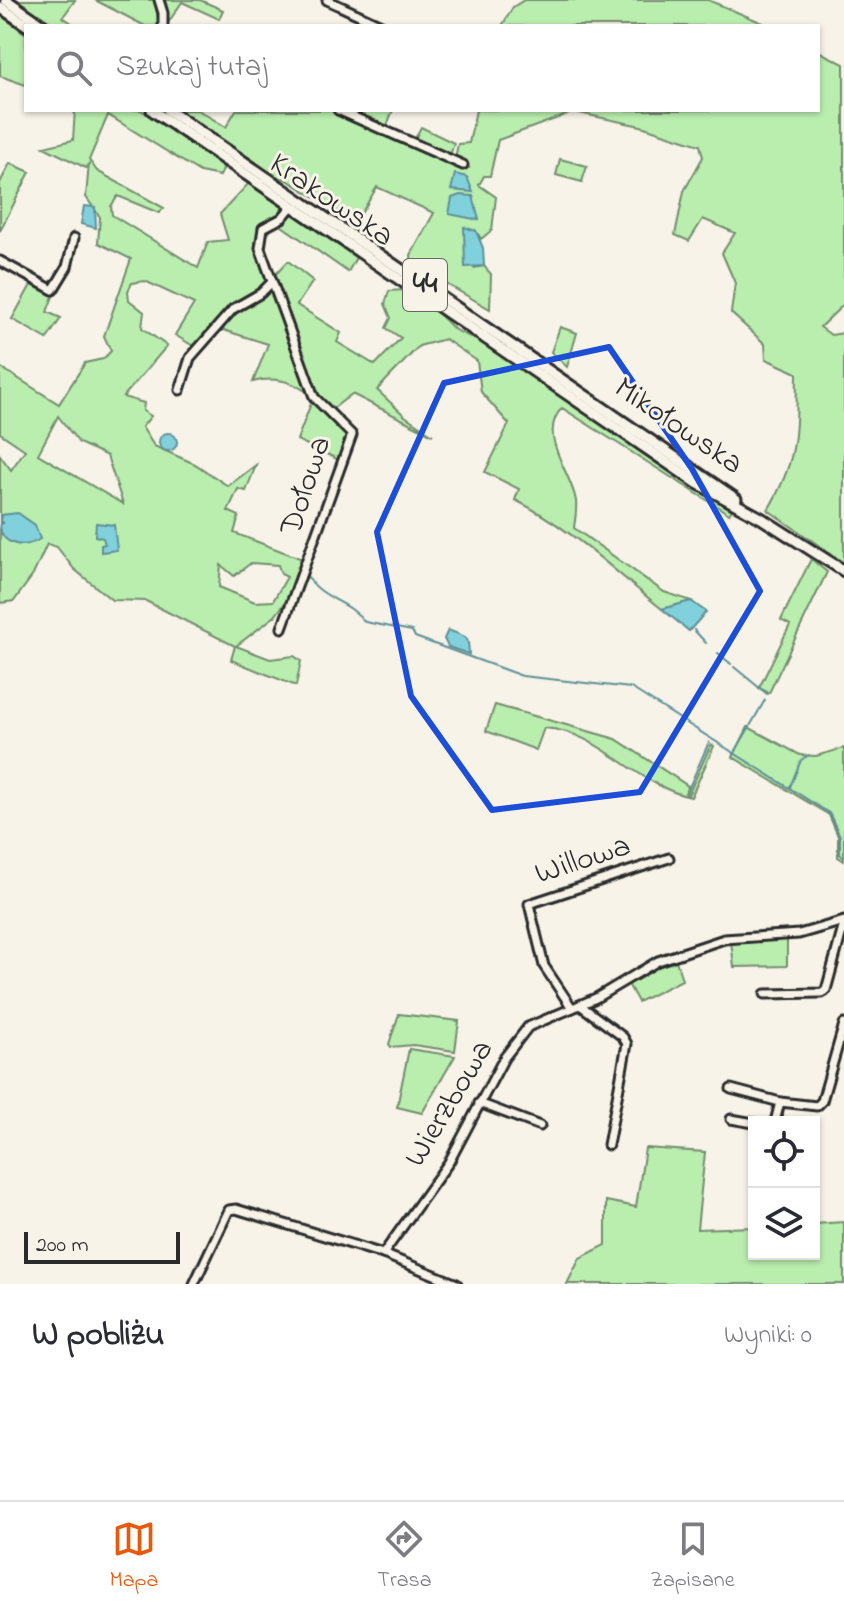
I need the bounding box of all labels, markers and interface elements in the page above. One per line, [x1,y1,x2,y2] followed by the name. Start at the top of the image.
[24,24,820,112] search box
[52,46,96,90] icon: search
[116,46,267,90] text: Szukaj tutaj
[259,142,403,260] street label: Krakowska
[403,259,447,311] road number: 44
[604,366,752,488] street label: Mikołowska
[269,431,345,542] street label: Dołowa
[529,824,637,898] street label: Willowa
[393,1031,507,1177] street label: Wierzbowa
[748,1116,820,1260] map controls
[748,1116,820,1188] button: locate
[748,1188,820,1260] button: layers
[24,1228,180,1264] scale bar
[36,1230,89,1262] text: 200 m
[32,1311,164,1361] text: W pobliżu
[724,1317,812,1355] text: Wyniki: 0
[109,1517,158,1597] tab: Mapa
[377,1517,432,1597] tab: Trasa
[650,1517,735,1597] tab: Zapisane

